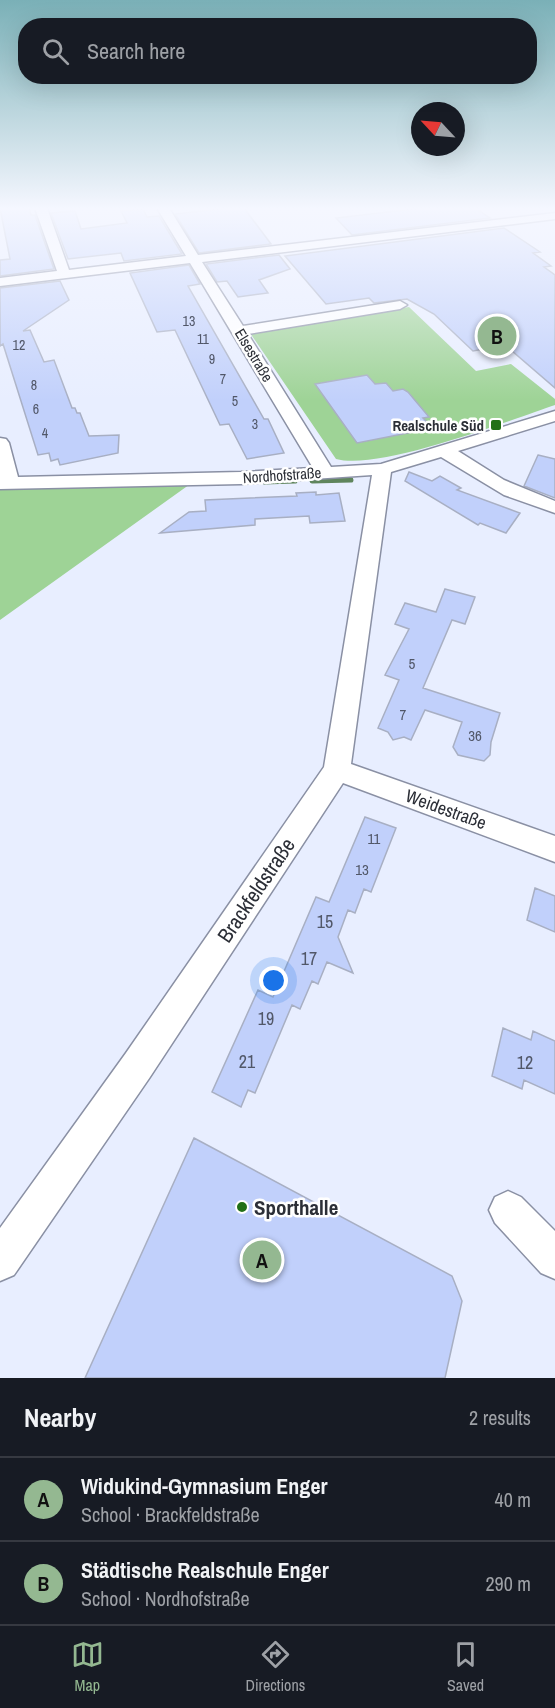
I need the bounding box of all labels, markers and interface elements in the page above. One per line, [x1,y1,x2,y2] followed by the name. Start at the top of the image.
[18,18,537,84] search box
[39,35,72,68] icon: search
[87,36,185,66] text: Search here
[411,102,465,156] north arrow
[183,312,195,330] house number: 13
[478,314,516,358] pin: B
[230,324,278,386] street label: Elsestraße
[197,330,210,348] house number: 11
[13,336,25,354] house number: 12
[209,350,215,368] house number: 9
[220,370,226,388] house number: 7
[31,376,37,394] house number: 8
[232,392,238,410] house number: 5
[33,400,39,418] house number: 6
[252,415,258,433] house number: 3
[392,415,484,436] place label: Realschule Süd
[489,418,503,432] marker: Realschule Süd
[42,424,49,442] house number: 4
[242,462,322,488] street label: Nordhofstraße
[409,653,416,674] house number: 5
[400,704,407,725] house number: 7
[468,725,482,746] house number: 36
[402,783,490,835] street label: Weidestraße
[368,828,381,849] house number: 11
[210,832,302,948] street label: Brackfeldstraße
[355,859,369,880] house number: 13
[317,909,333,934] house number: 15
[301,946,317,971] house number: 17
[259,966,288,995] your location
[258,1006,274,1031] house number: 19
[239,1049,256,1074] house number: 21
[517,1050,533,1075] house number: 12
[254,1193,338,1222] place label: Sporthalle
[235,1200,249,1214] marker: Sporthalle
[242,1238,282,1282] pin: A
[24,1400,96,1435] text: Nearby
[469,1404,531,1431] text: 2 results
[81,1471,327,1501] text: Widukind-Gymnasium Enger
[38,1486,49,1513] text: A
[495,1486,531,1513] text: 40 m
[81,1501,260,1528] text: School · Brackfeldstraße
[81,1555,329,1585] text: Städtische Realschule Enger
[38,1570,49,1597] text: B
[485,1570,531,1597] text: 290 m
[81,1585,250,1612] text: School · Nordhofstraße
[71,1638,104,1696] tab: Map
[245,1638,305,1696] tab: Directions
[447,1638,484,1696] tab: Saved

